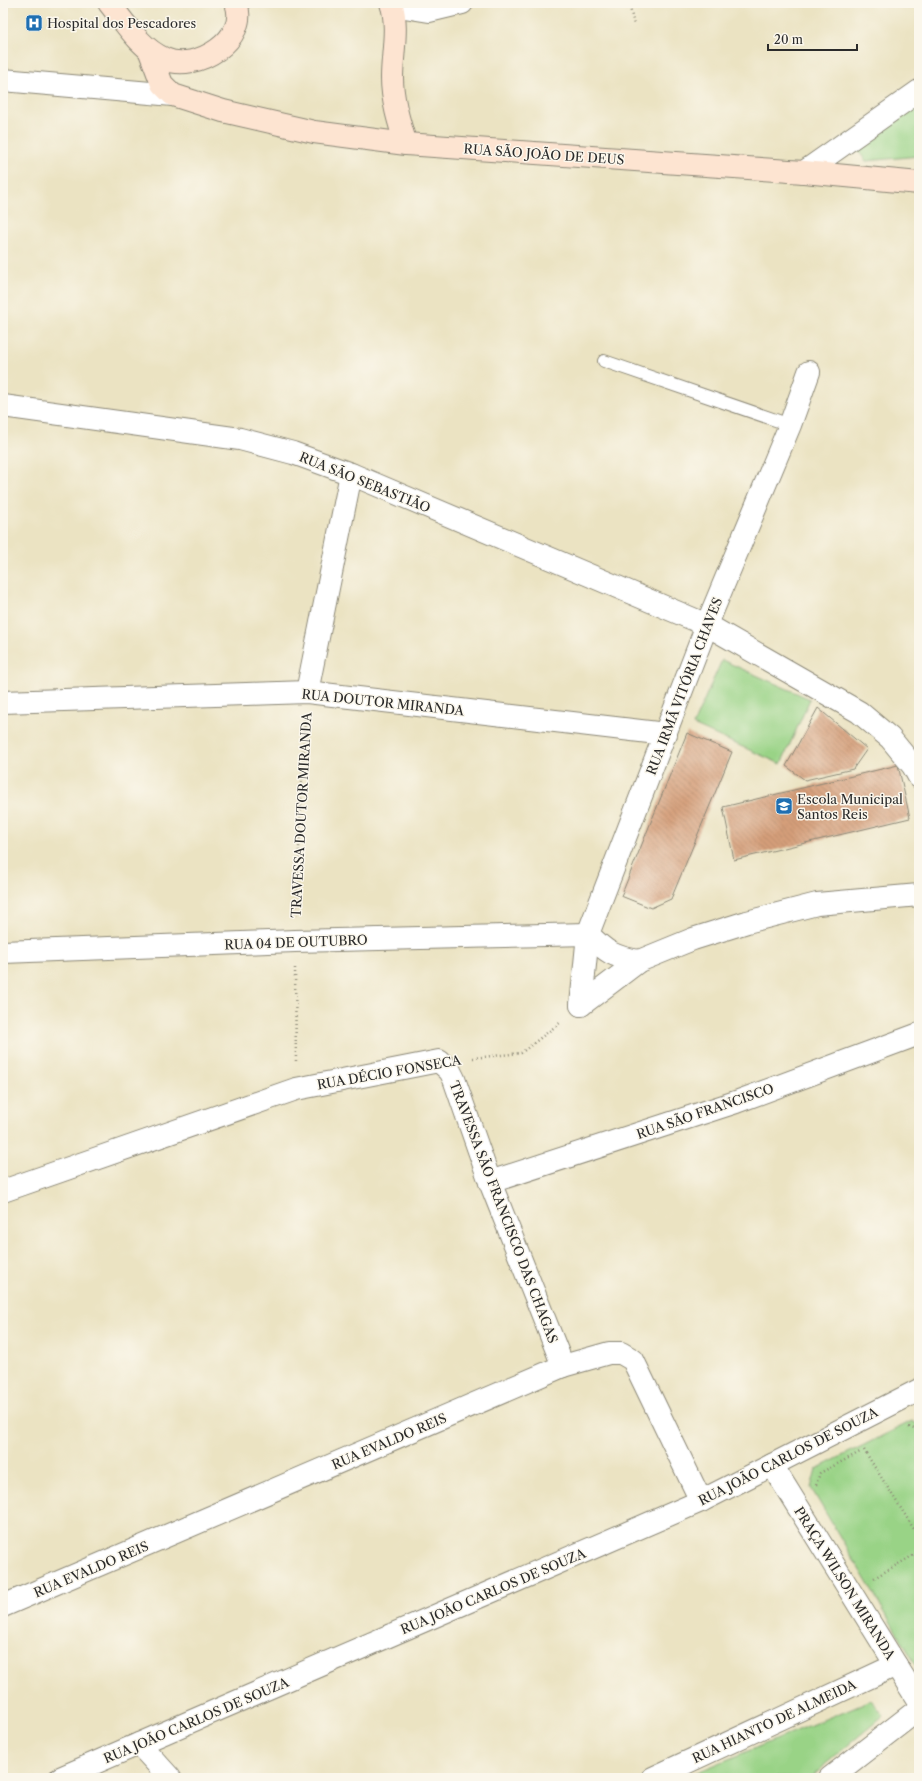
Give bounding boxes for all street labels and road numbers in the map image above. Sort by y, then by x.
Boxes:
street label: RUA SÃO JOÃO DE DEUS [463,140,625,168]
street label: RUA SÃO SEBASTIÃO [297,448,433,516]
street label: RUA IRMÃ VITÓRIA CHAVES [643,595,725,777]
street label: RUA DOUTOR MIRANDA [301,686,465,719]
street label: TRAVESSA DOUTOR MIRANDA [288,711,314,918]
street label: RUA 04 DE OUTUBRO [224,931,368,952]
street label: RUA DÉCIO FONSECA [316,1051,463,1093]
street label: TRAVESSA SÃO FRANCISCO DAS CHAGAS [446,1079,562,1345]
street label: RUA SÃO FRANCISCO [634,1080,776,1142]
street label: RUA JOÃO CARLOS DE SOUZA [695,1403,881,1508]
street label: RUA EVALDO REIS [329,1410,449,1472]
street label: PRAÇA WILSON MIRANDA [791,1504,899,1663]
street label: RUA EVALDO REIS [31,1538,151,1600]
street label: RUA JOÃO CARLOS DE SOUZA [398,1545,588,1637]
street label: RUA JOÃO CARLOS DE SOUZA [101,1674,291,1766]
street label: RUA HIANTO DE ALMEIDA [689,1676,859,1766]

